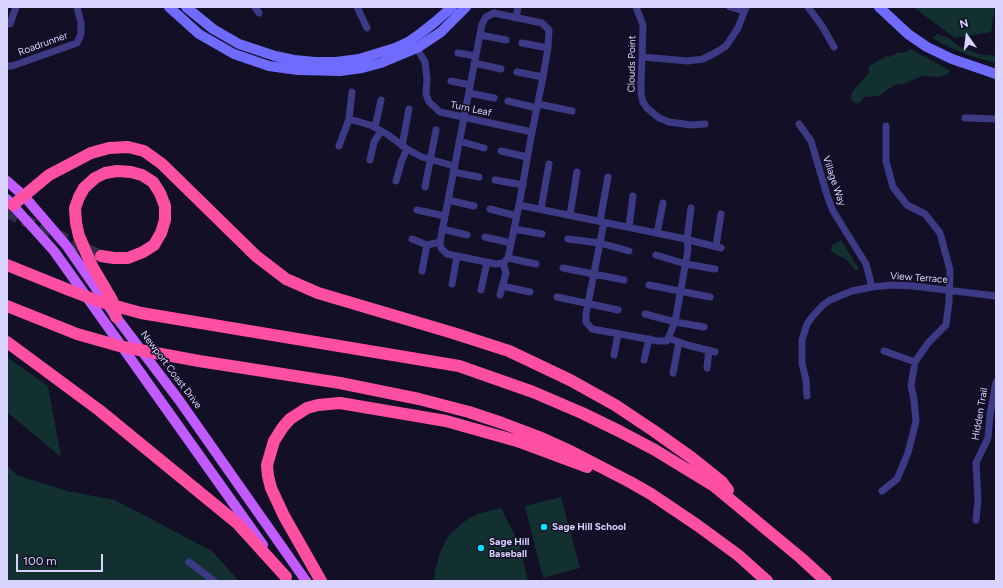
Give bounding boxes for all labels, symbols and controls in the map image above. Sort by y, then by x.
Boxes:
north arrow [947,16,987,56]
text: N [958,17,970,31]
street label: Roadrunner [17,29,69,59]
street label: Clouds Point [626,35,638,93]
street label: Turn Leaf [449,99,493,119]
street label: Village Way [820,154,848,208]
street label: View Terrace [890,270,948,286]
street label: Newport Coast Drive [138,329,204,411]
street label: Hidden Trail [969,387,991,441]
place label: Sage Hill School [552,521,626,533]
marker: Sage Hill School [539,522,549,532]
place label: Sage Hill Baseball [489,536,529,560]
marker: Sage Hill Baseball [476,543,486,553]
scale bar [18,546,105,572]
text: 100 m [23,554,57,568]

